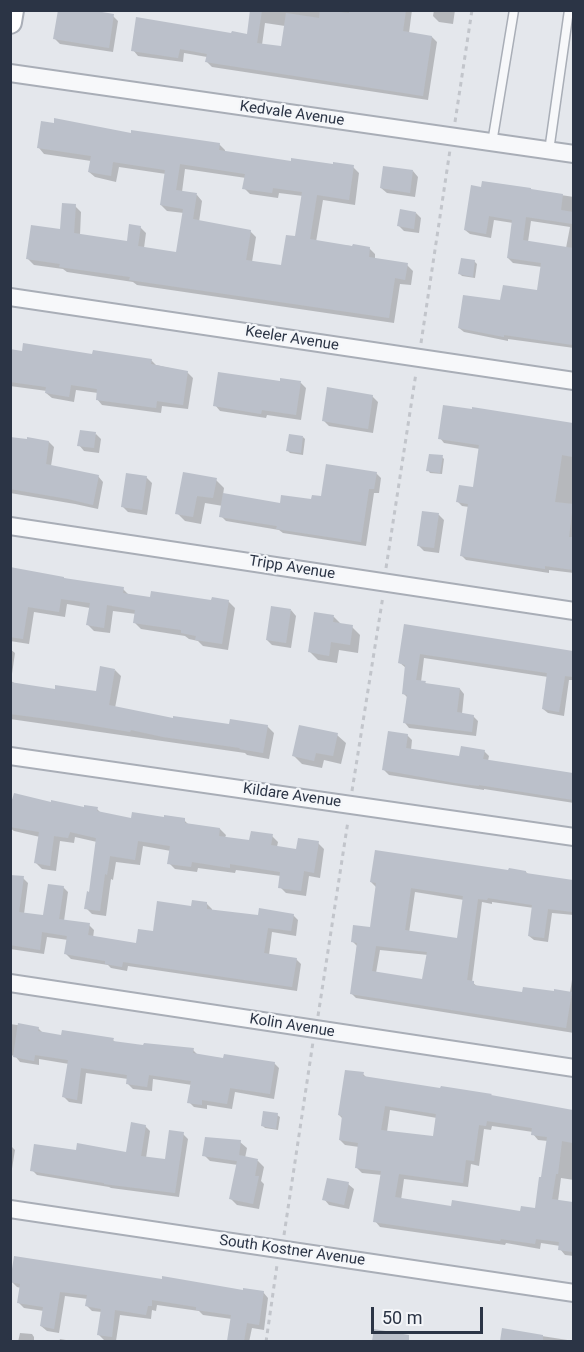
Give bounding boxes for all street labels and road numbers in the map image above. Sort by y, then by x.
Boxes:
street label: Kedvale Avenue [239,98,345,130]
street label: Keeler Avenue [244,323,340,355]
street label: Tripp Avenue [248,552,336,584]
street label: Kildare Avenue [242,780,342,812]
street label: Kolin Avenue [248,1010,336,1042]
street label: South Kostner Avenue [218,1232,366,1270]

